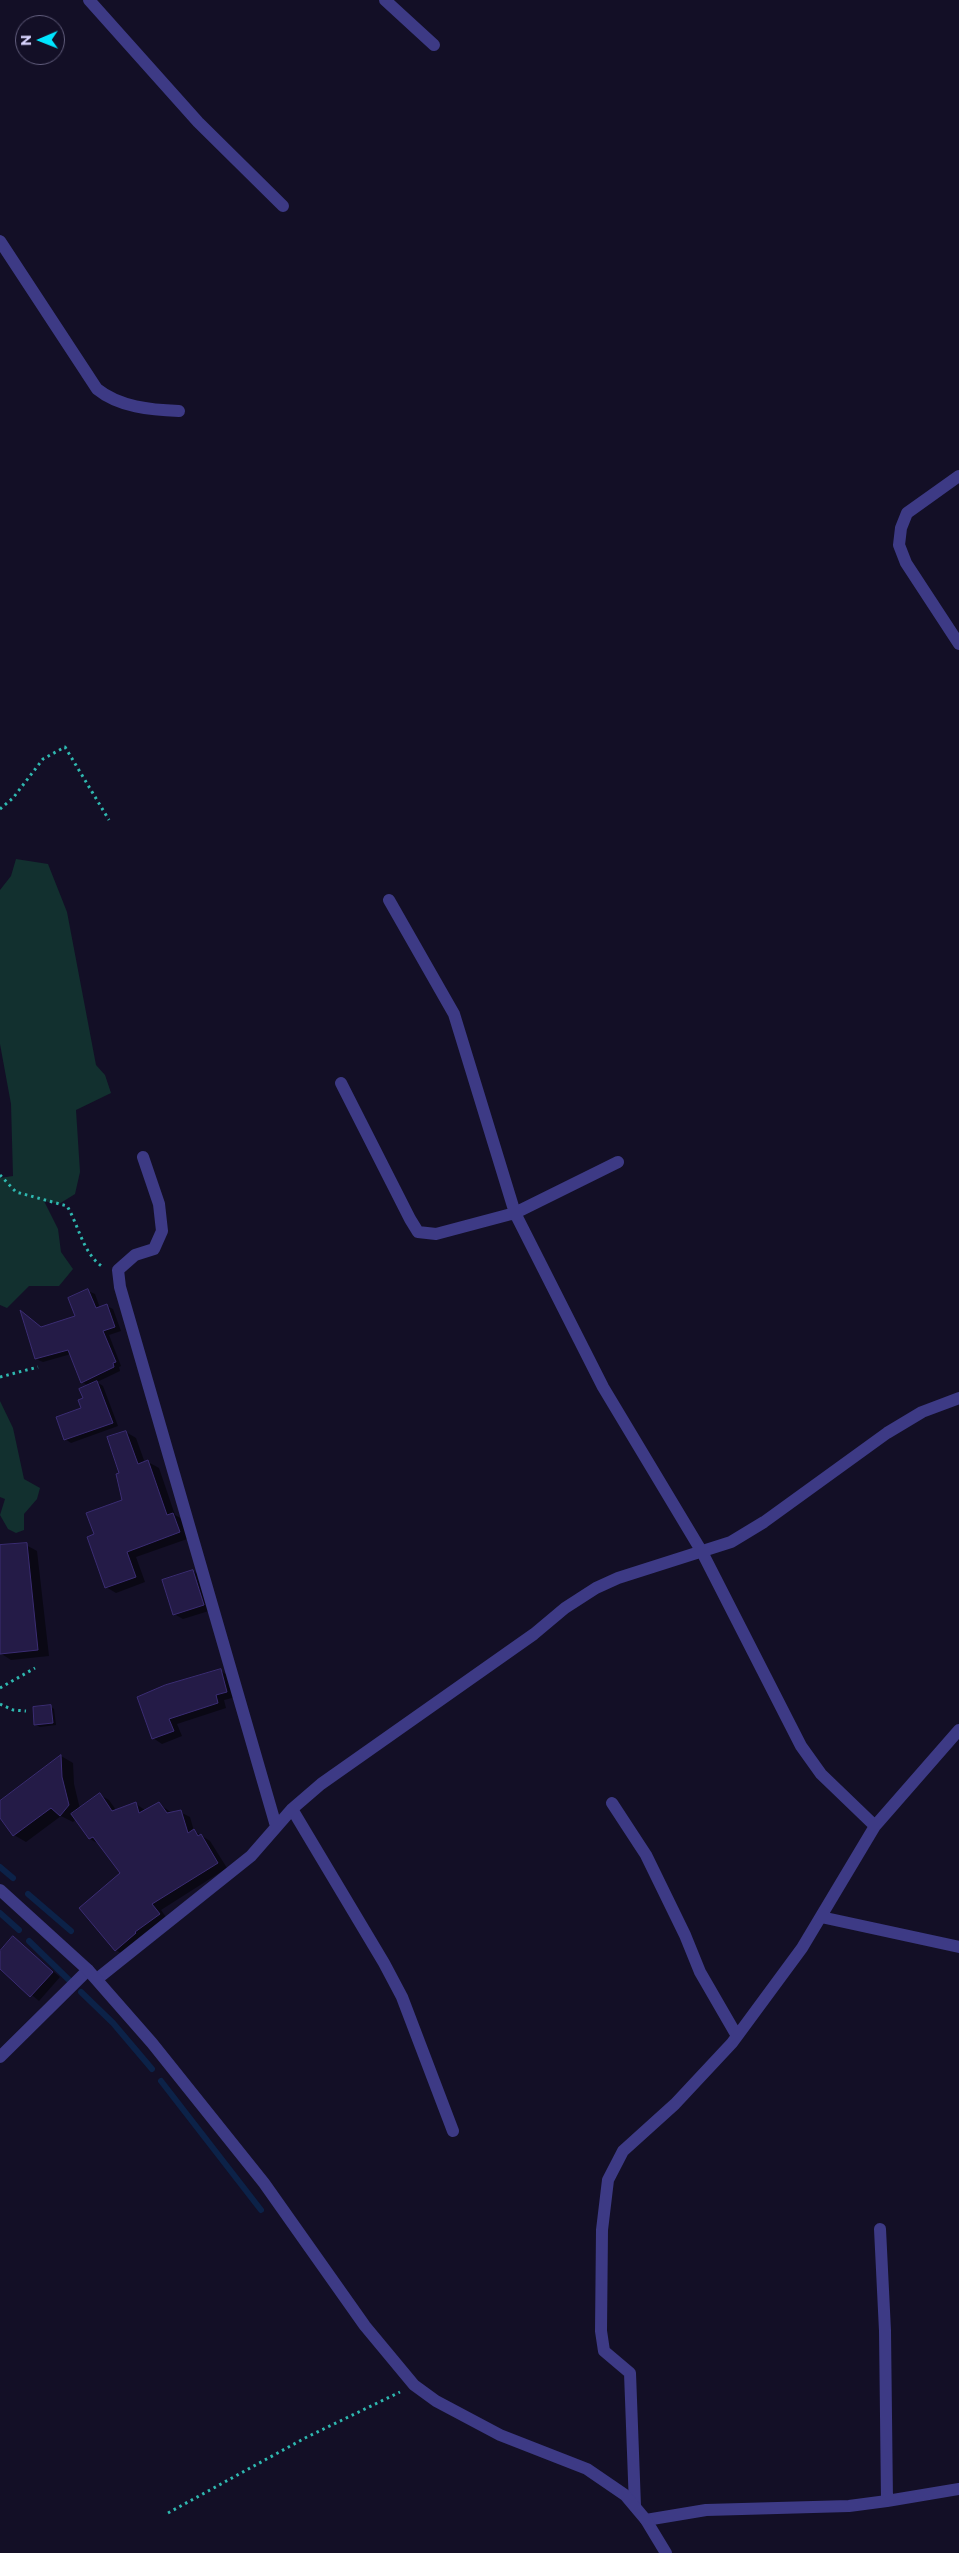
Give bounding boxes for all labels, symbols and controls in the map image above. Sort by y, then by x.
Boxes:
north arrow [15,15,65,65]
text: N [17,34,35,46]

